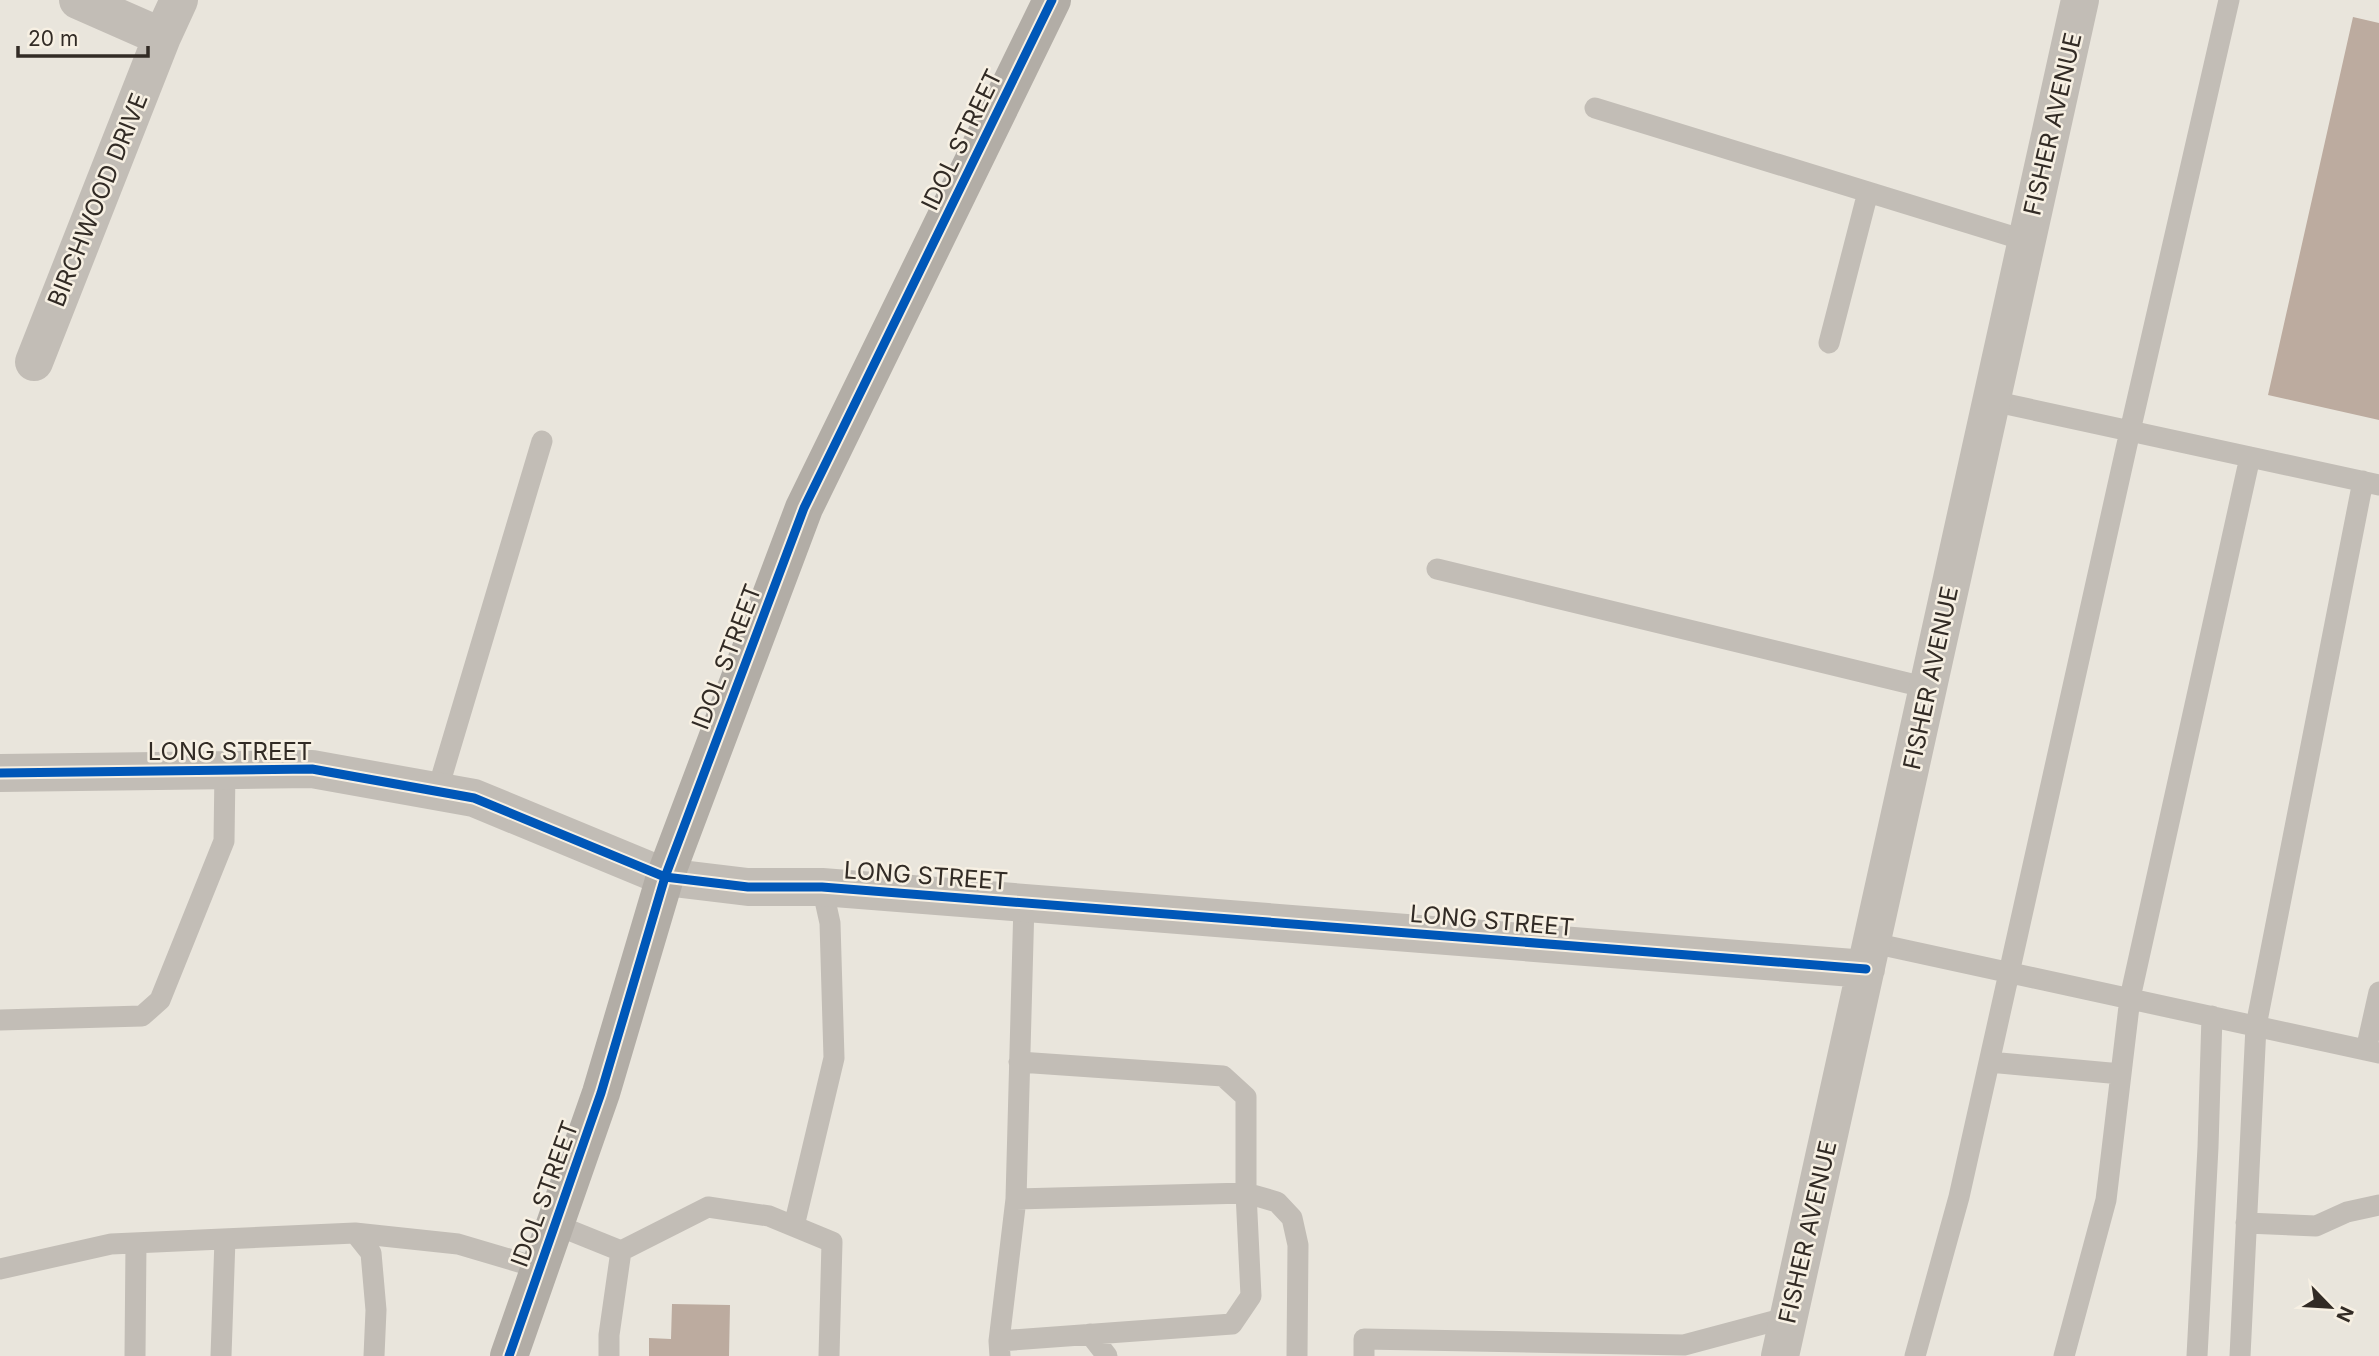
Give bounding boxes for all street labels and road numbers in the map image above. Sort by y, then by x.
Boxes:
street label: FISHER AVENUE [2017,30,2088,218]
street label: IDOL STREET [915,65,1008,215]
street label: BIRCHWOOD DRIVE [41,89,154,311]
street label: IDOL STREET [686,580,768,733]
street label: FISHER AVENUE [1897,584,1964,772]
street label: LONG STREET [148,737,312,766]
street label: LONG STREET [843,855,1009,896]
street label: LONG STREET [1409,899,1575,942]
street label: IDOL STREET [505,1117,584,1271]
street label: FISHER AVENUE [1772,1138,1843,1326]

